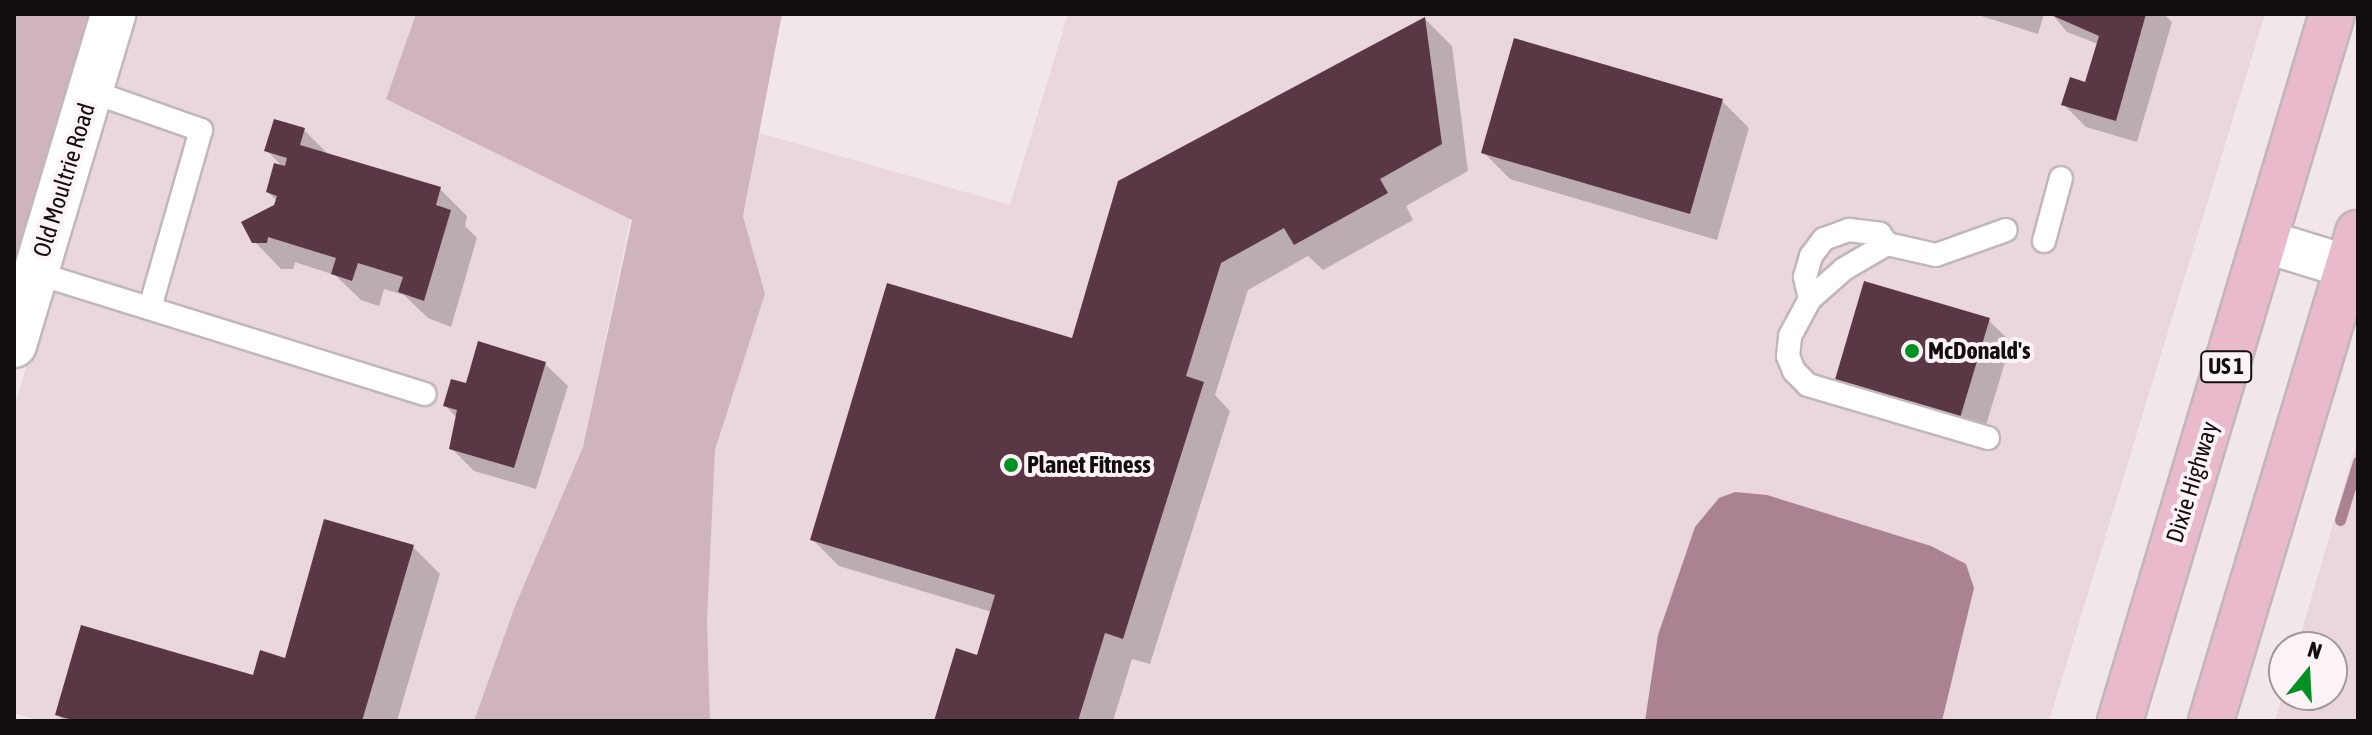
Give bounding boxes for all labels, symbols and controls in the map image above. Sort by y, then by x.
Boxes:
street label: Old Moultrie Road [27,99,101,261]
place label: McDonald's [1928,337,2030,365]
marker: McDonald's [1903,342,1921,360]
road number: US 1 [2200,349,2252,385]
street label: Dixie Highway [2160,418,2224,546]
place label: Planet Fitness [1027,451,1151,479]
marker: Planet Fitness [1002,456,1020,474]
north arrow [2268,631,2348,711]
text: N [2305,636,2325,664]

